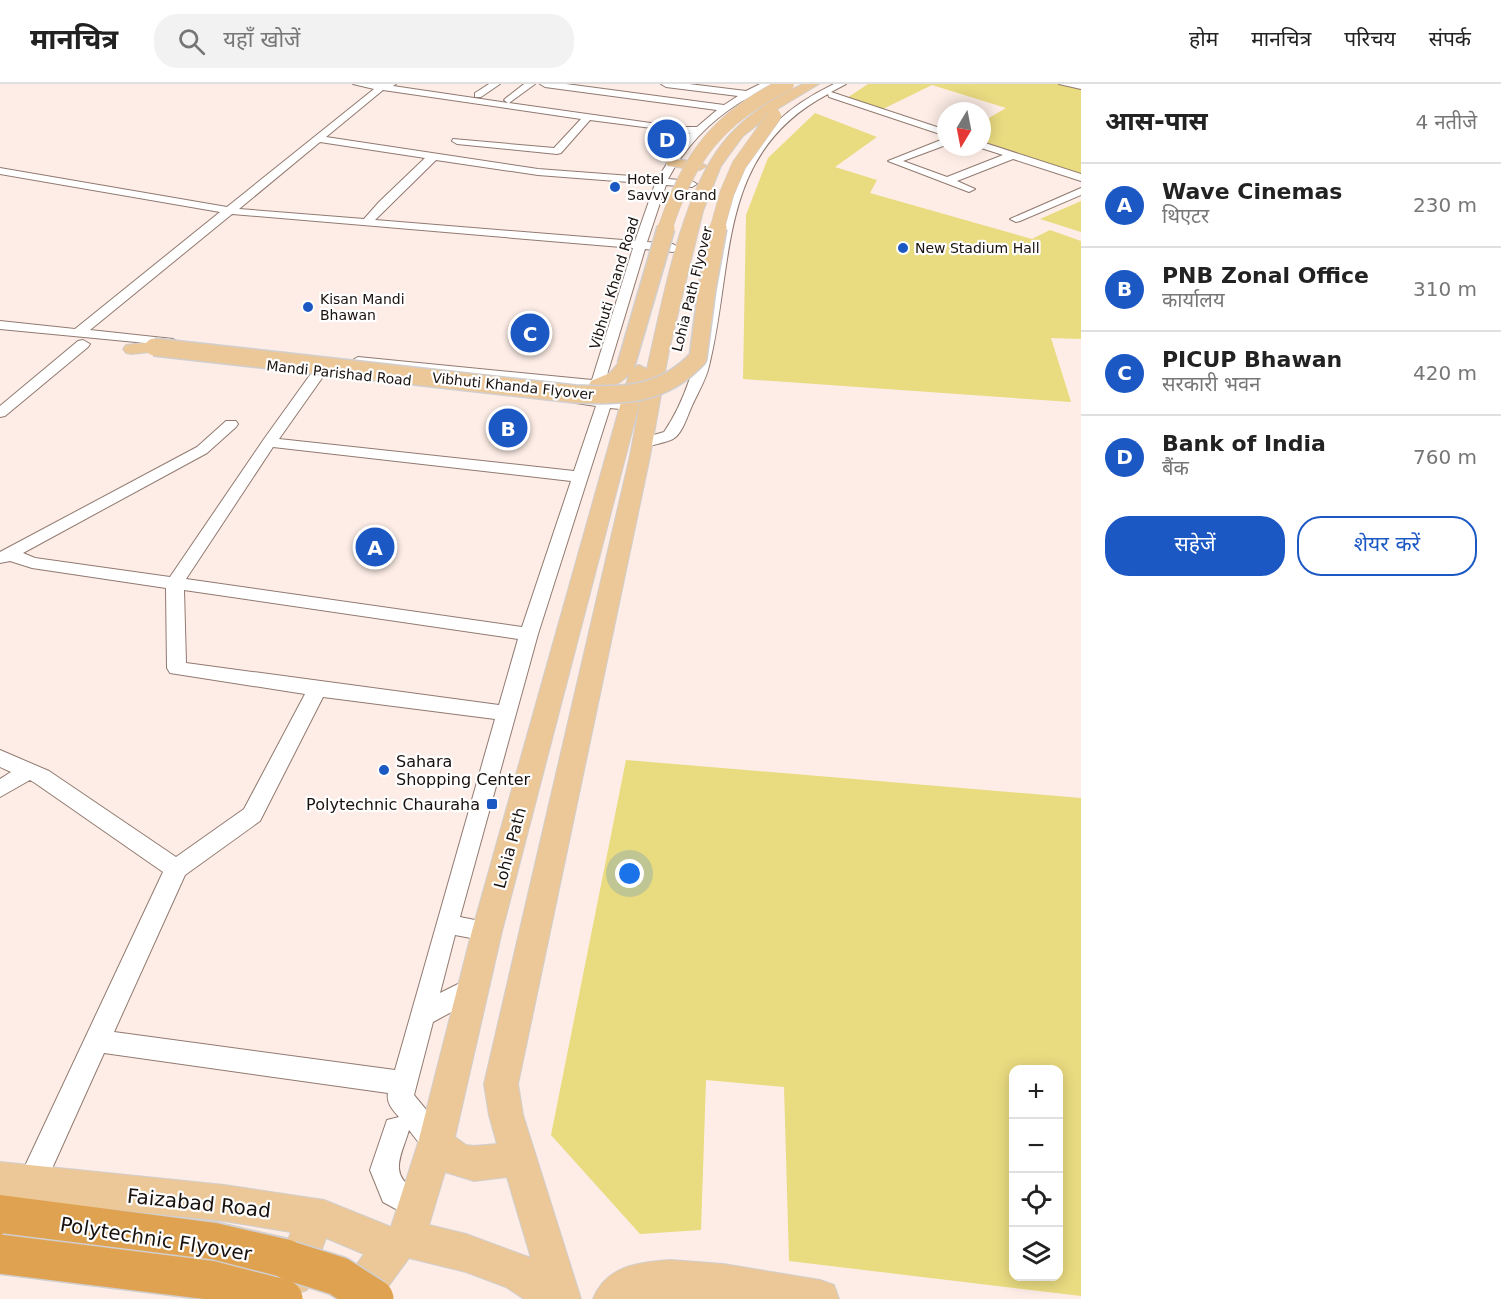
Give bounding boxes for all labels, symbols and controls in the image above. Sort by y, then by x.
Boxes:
search box [154,14,574,68]
text: मानचित्र [30,23,118,56]
icon: search [175,25,208,58]
text: यहाँ खोजें [223,27,300,52]
text: होम [1189,27,1218,51]
text: मानचित्र [1251,27,1311,51]
text: परिचय [1344,27,1396,51]
text: संपर्क [1429,27,1471,51]
north arrow [937,102,991,156]
text: आस-पास [1105,106,1208,136]
text: 4 नतीजे [1415,110,1477,134]
pin: D [648,116,686,162]
place label: Hotel Savvy Grand [627,171,717,203]
text: Wave Cinemas [1162,179,1342,204]
marker: Hotel Savvy Grand [608,180,622,194]
text: A [1117,193,1132,217]
text: 230 m [1413,193,1477,217]
text: थिएटर [1162,204,1209,228]
street label: Vibhuti Khand Road [586,215,642,351]
street label: Lohia Path Flyover [669,224,715,353]
place label: New Stadium Hall [915,240,1040,256]
marker: New Stadium Hall [896,241,910,255]
text: PNB Zonal Office [1162,263,1369,288]
text: B [1117,277,1132,301]
text: 310 m [1413,277,1477,301]
text: कार्यालय [1162,288,1224,312]
place label: Kisan Mandi Bhawan [320,291,405,323]
marker: Kisan Mandi Bhawan [301,300,315,314]
pin: C [510,310,550,356]
text: PICUP Bhawan [1162,347,1342,372]
street label: Mandi Parishad Road [266,357,412,389]
text: C [1117,361,1132,385]
text: 420 m [1413,361,1477,385]
street label: Vibhuti Khanda Flyover [431,370,595,402]
text: सरकारी भवन [1162,372,1260,396]
pin: B [488,406,528,450]
text: Bank of India [1162,431,1326,456]
text: D [1116,445,1133,469]
text: 760 m [1413,445,1477,469]
text: बैंक [1162,456,1189,480]
button: सहेजें [1105,516,1285,576]
button: शेयर करें [1297,516,1477,576]
pin: A [356,524,394,570]
place label: Sahara Shopping Center [396,752,531,789]
marker: Sahara Shopping Center [377,763,391,777]
place label: Polytechnic Chauraha [306,795,480,814]
marker: Polytechnic Chauraha [485,797,499,811]
street label: Lohia Path [490,805,530,891]
your location [615,859,644,888]
map controls [1009,1065,1063,1281]
button: + [1009,1065,1063,1119]
button: − [1009,1119,1063,1173]
button: locate [1009,1173,1063,1227]
street label: Faizabad Road [126,1184,272,1222]
street label: Polytechnic Flyover [58,1212,254,1266]
button: layers [1009,1227,1063,1281]

